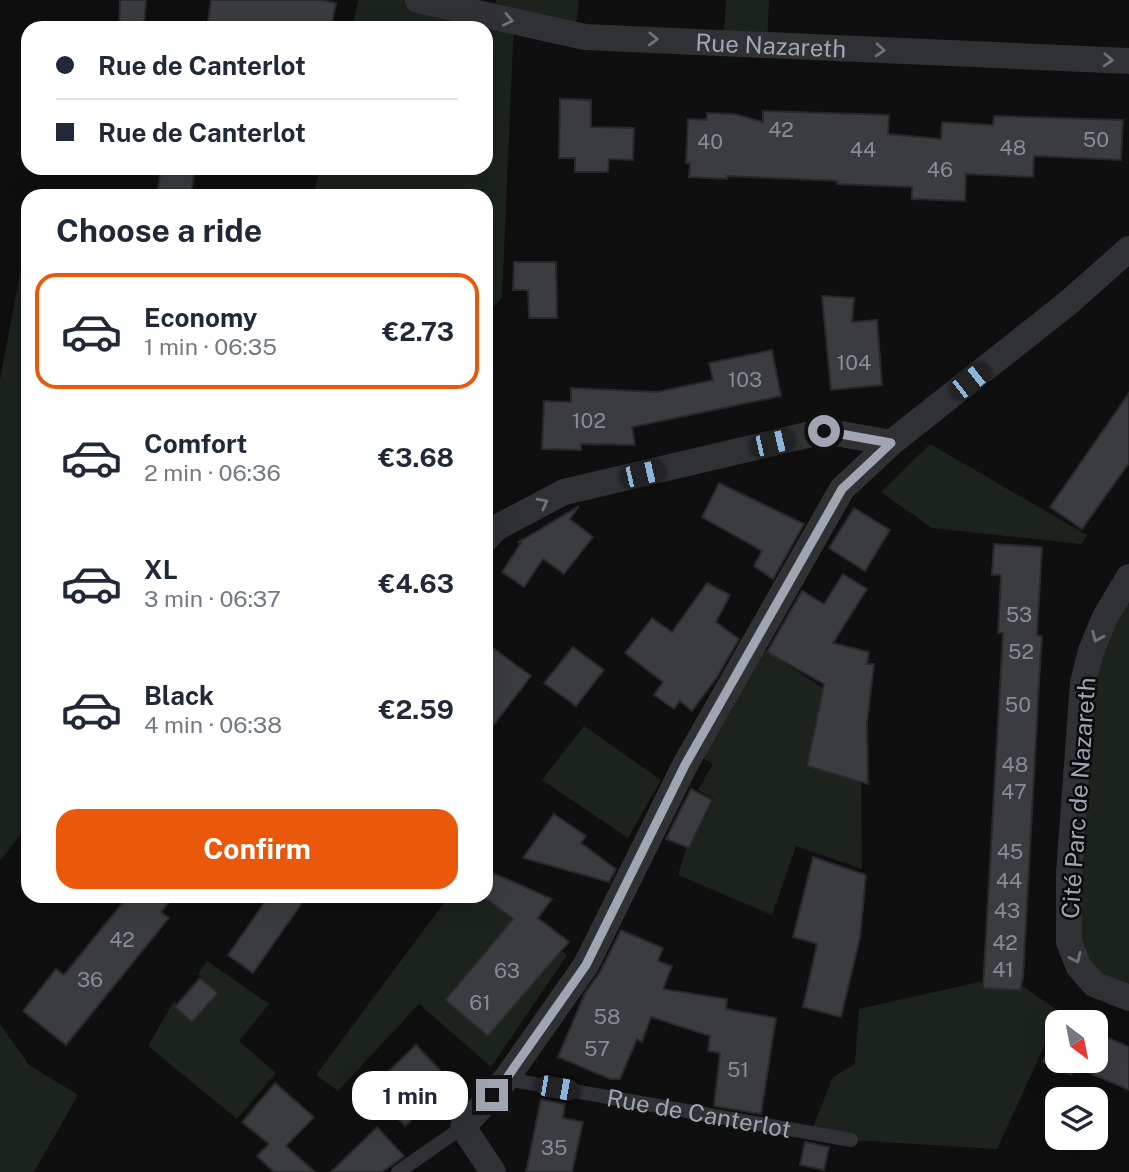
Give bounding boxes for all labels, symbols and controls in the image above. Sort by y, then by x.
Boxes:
one-way arrow [502,11,514,26]
street label: Rue Nazareth [695,28,847,63]
one-way arrow [648,32,659,47]
one-way arrow [875,42,886,57]
text: Rue de Canterlot [98,50,306,81]
one-way arrow [1102,53,1113,68]
text: Rue de Canterlot [98,117,306,148]
house number: 42 [768,117,794,142]
house number: 50 [1083,127,1109,152]
house number: 40 [697,129,723,154]
house number: 48 [1000,135,1026,160]
house number: 44 [850,137,876,162]
house number: 46 [927,157,953,182]
text: Choose a ride [56,212,262,249]
icon: car [60,300,123,363]
text: Economy [144,302,257,333]
text: €2.73 [382,316,454,347]
text: 1 min · 06:35 [144,333,277,360]
house number: 104 [837,350,871,375]
car [947,360,994,402]
house number: 103 [728,367,762,392]
house number: 102 [572,408,606,433]
route start [808,415,840,447]
icon: car [60,426,123,489]
text: Comfort [144,428,247,459]
car [750,428,795,458]
text: €3.68 [378,442,454,473]
text: 2 min · 06:36 [144,459,281,486]
car [620,459,665,489]
one-way arrow [536,497,549,511]
icon: car [60,552,123,615]
text: XL [144,554,178,585]
text: €4.63 [379,568,454,599]
text: 3 min · 06:37 [144,585,281,612]
house number: 53 [1006,602,1032,627]
one-way arrow [1091,630,1105,642]
house number: 52 [1008,639,1034,664]
street label: Cité Parc de Nazareth [1056,676,1100,920]
icon: car [60,678,123,741]
text: Black [144,680,214,711]
house number: 50 [1005,692,1031,717]
text: €2.59 [379,694,454,725]
text: 4 min · 06:38 [144,711,282,738]
house number: 48 [1002,752,1028,777]
house number: 47 [1001,779,1027,804]
button: Confirm [56,809,458,889]
house number: 45 [997,839,1023,864]
house number: 44 [996,868,1022,893]
house number: 43 [994,898,1020,923]
house number: 42 [109,927,135,952]
house number: 42 [992,930,1018,955]
one-way arrow [1068,951,1082,963]
house number: 41 [992,957,1014,982]
house number: 63 [494,958,520,983]
house number: 36 [77,967,103,992]
house number: 61 [469,990,491,1015]
house number: 58 [593,1004,621,1029]
north arrow [1045,1010,1108,1073]
map controls [1045,1010,1108,1150]
house number: 57 [584,1036,610,1061]
house number: 51 [727,1057,749,1082]
callout: 1 min [352,1070,468,1120]
car [535,1074,580,1102]
route end [476,1079,508,1111]
text: 1 min [382,1082,438,1109]
street label: Rue de Canterlot [605,1083,793,1143]
button: layers [1045,1087,1108,1150]
house number: 35 [541,1135,567,1160]

